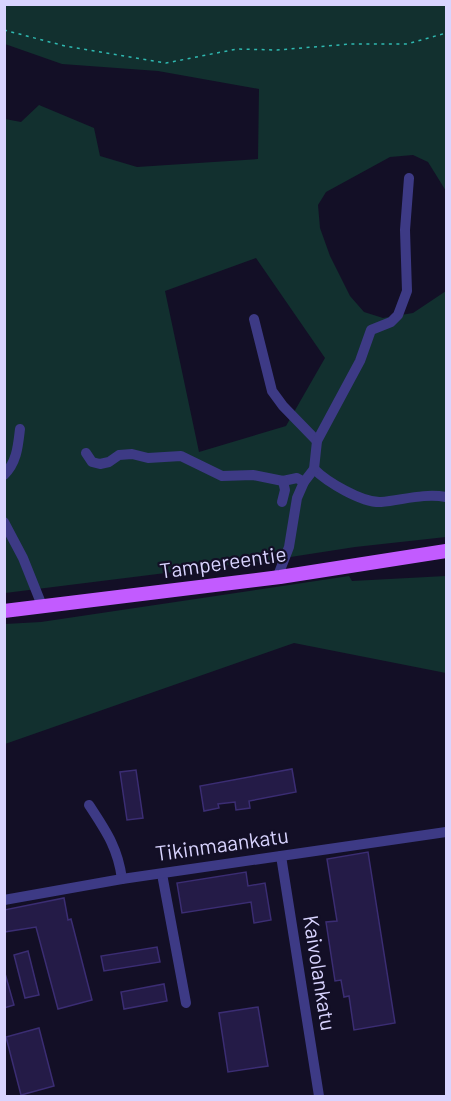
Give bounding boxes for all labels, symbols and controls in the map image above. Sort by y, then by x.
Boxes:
street label: Tampereentie [158,540,288,583]
street label: Tikinmaankatu [154,822,290,865]
street label: Kaivolankatu [299,913,342,1032]

